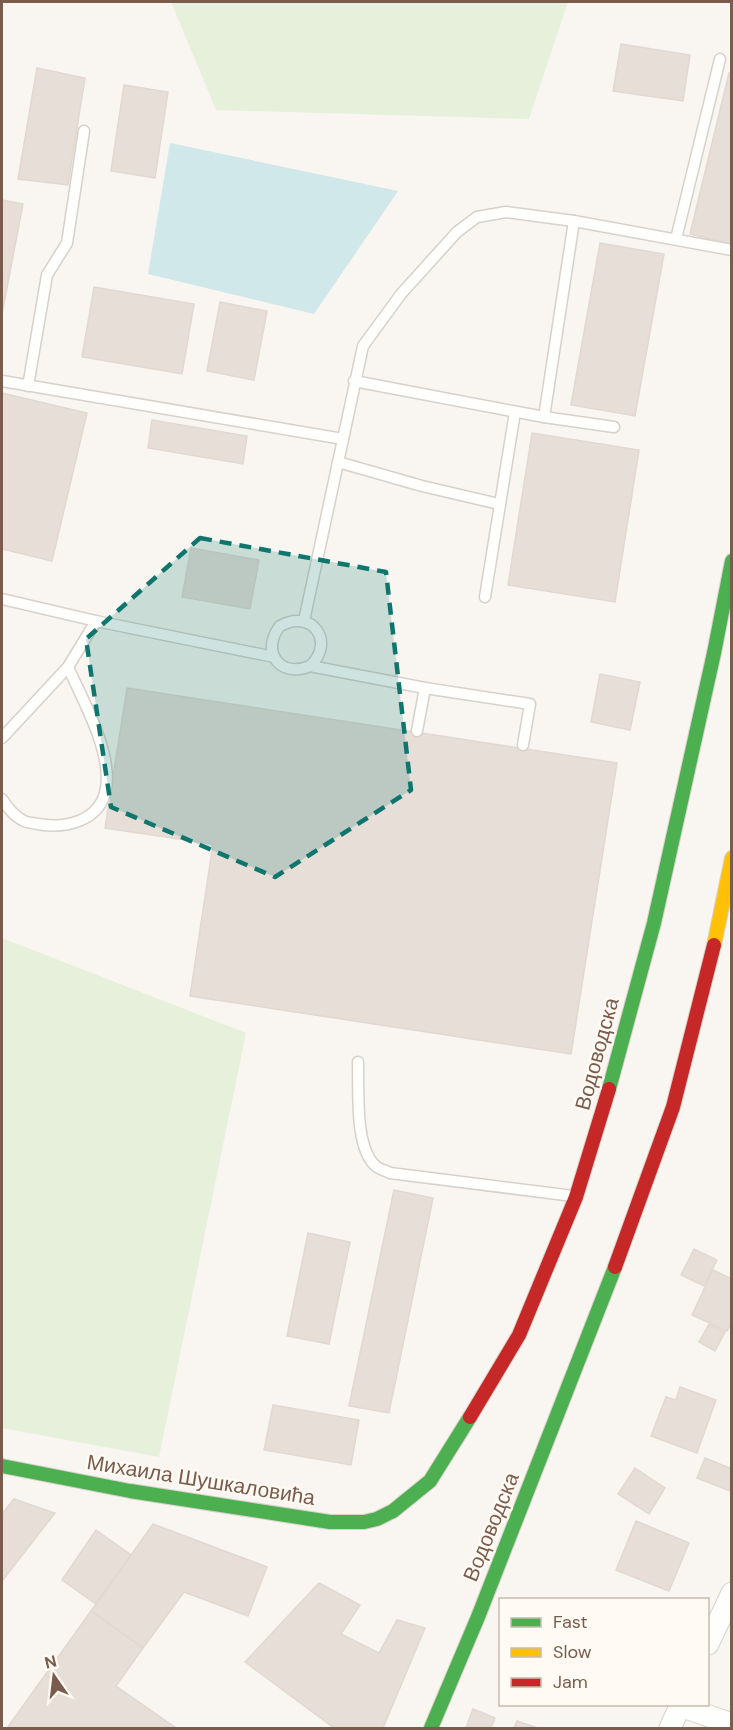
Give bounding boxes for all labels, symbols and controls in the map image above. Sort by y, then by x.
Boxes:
street label: Водоводска [569,994,626,1113]
street label: Михаила Шушкаловића [85,1448,317,1512]
street label: Водоводска [456,1468,526,1586]
legend [499,1598,709,1706]
text: Fast [553,1610,588,1634]
text: Slow [553,1640,592,1664]
north arrow [24,1646,84,1706]
text: N [42,1650,59,1674]
text: Jam [553,1670,588,1694]

